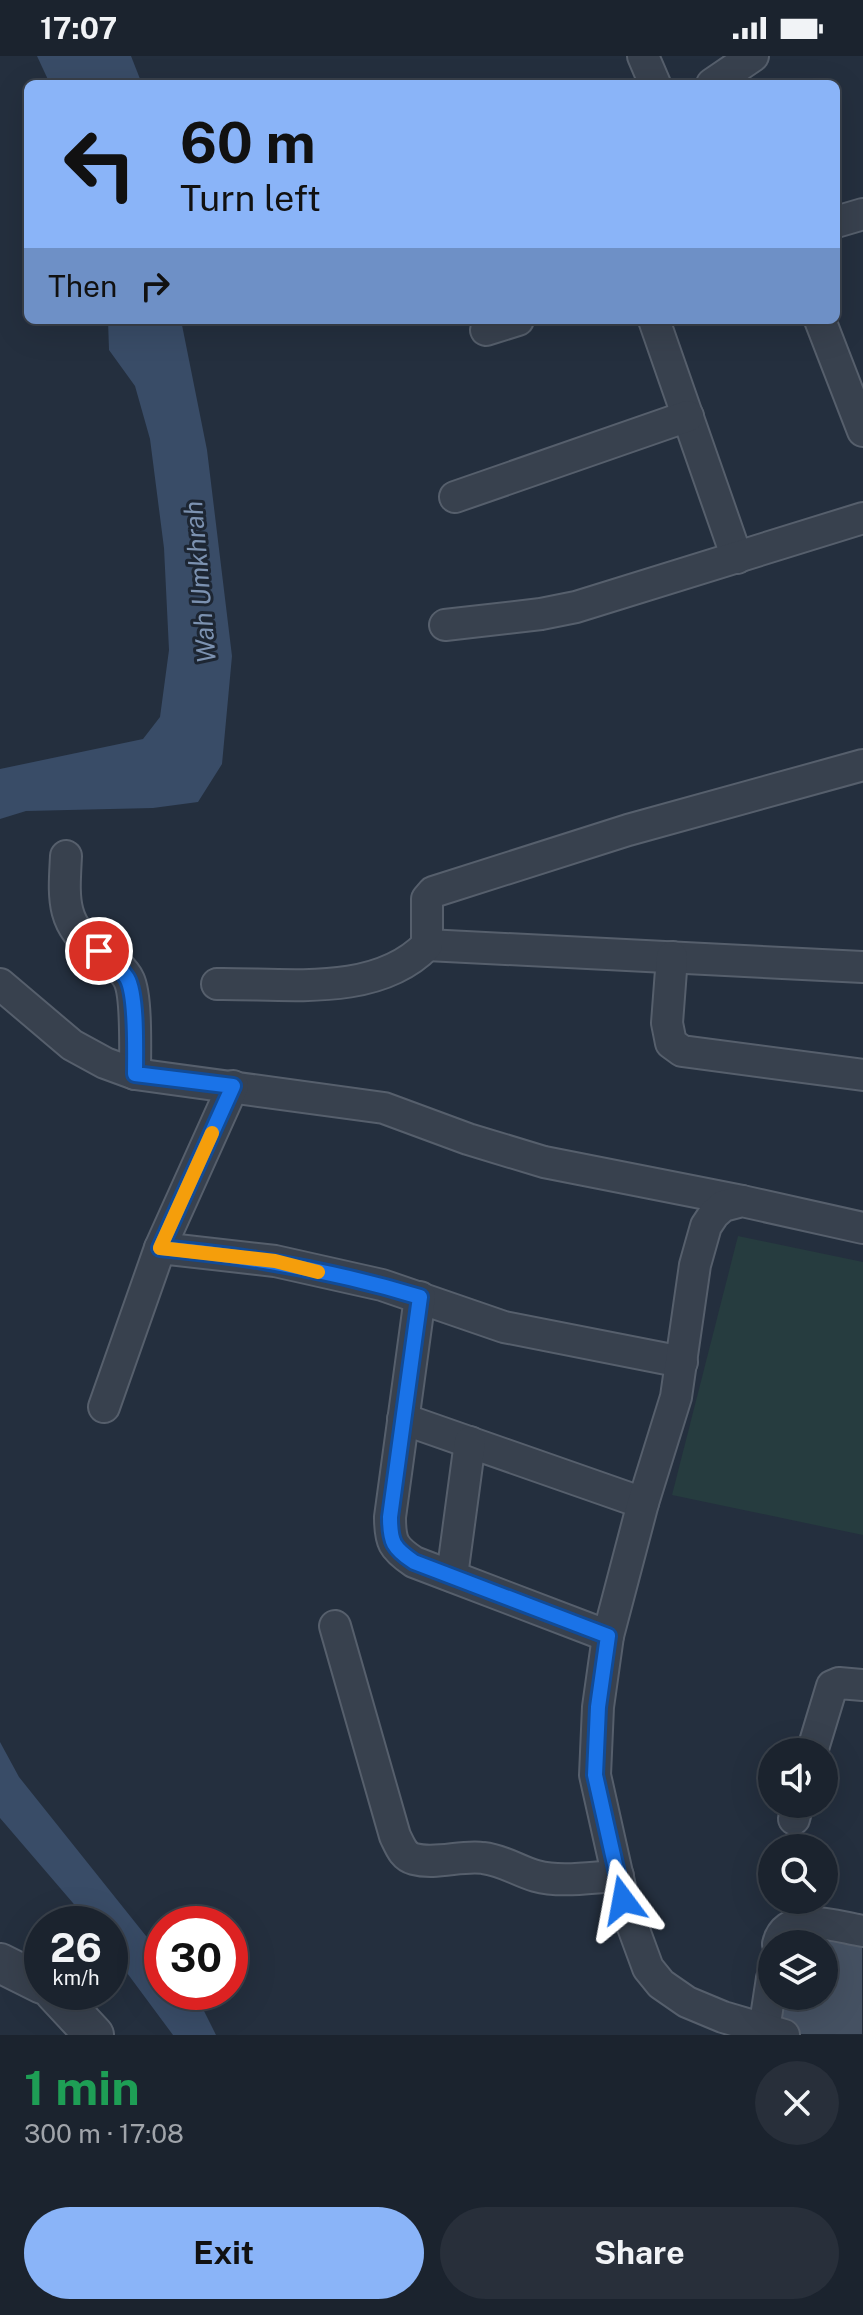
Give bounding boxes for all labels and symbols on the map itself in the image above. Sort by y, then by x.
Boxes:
water label: Wah Umkhrah [177,500,222,665]
pin [65,917,133,985]
position arrow [581,1858,665,1942]
speed limit sign: 30 [144,1906,248,2010]

